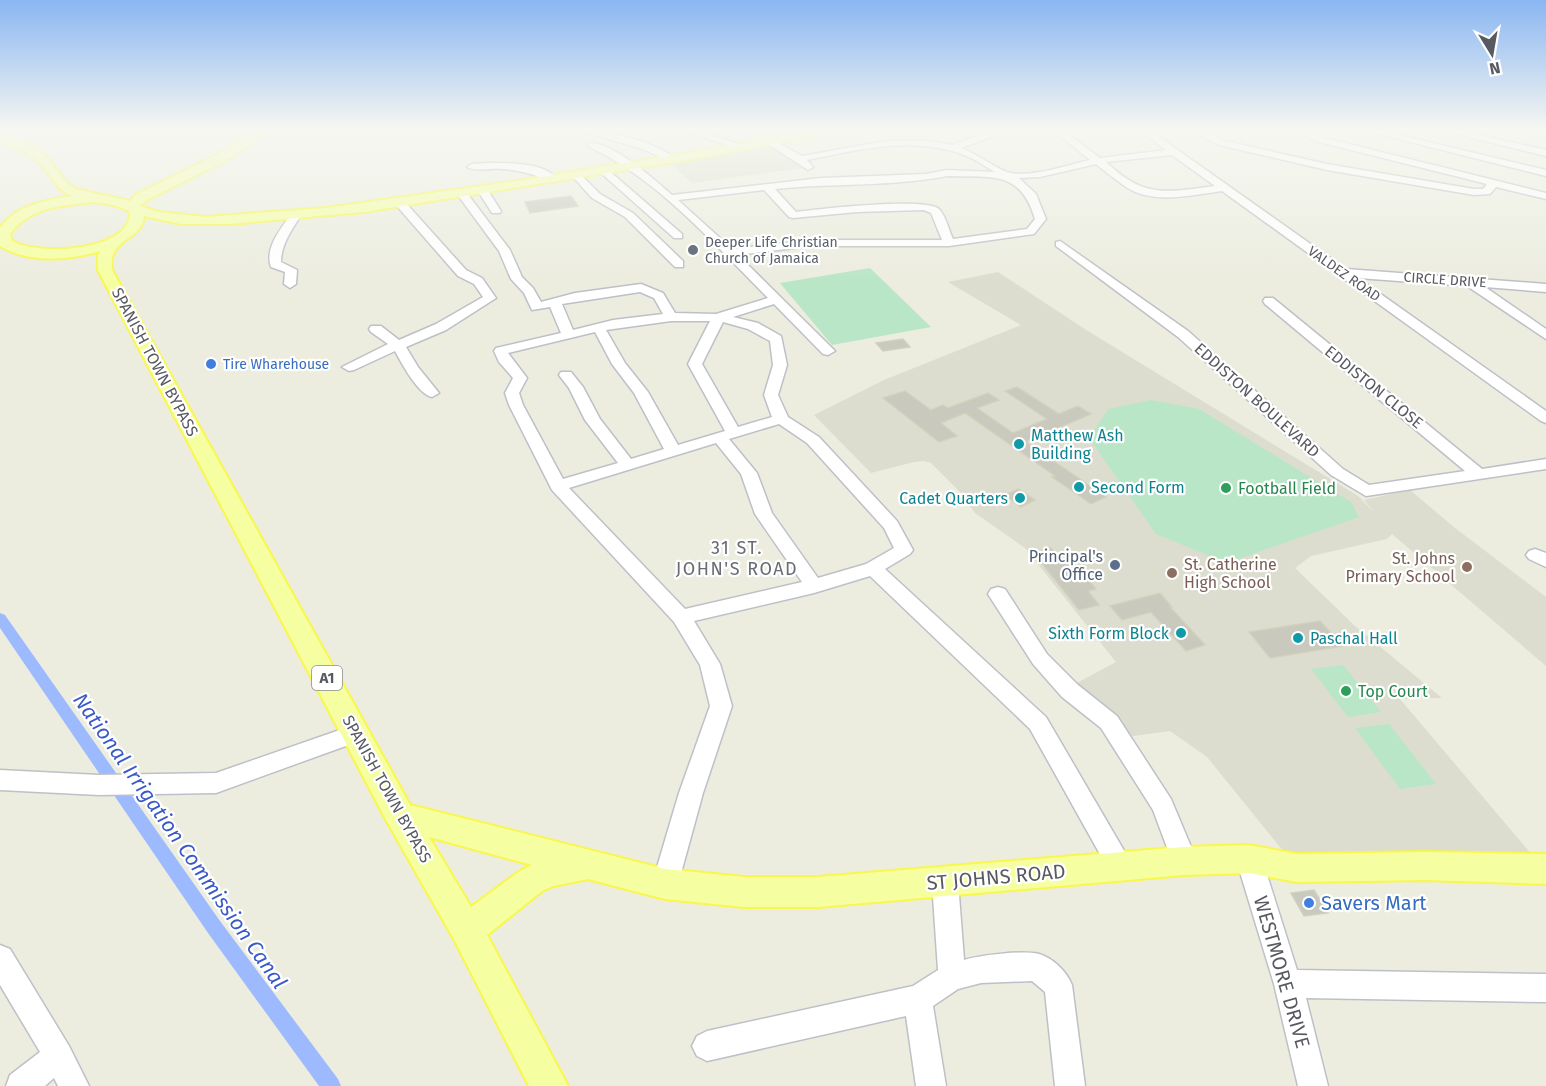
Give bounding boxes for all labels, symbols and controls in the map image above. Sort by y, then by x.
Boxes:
north arrow [1462,24,1522,84]
text: N [1488,58,1502,79]
place label: Deeper Life Christian Church of Jamaica [705,234,838,267]
marker: Deeper Life Christian Church of Jamaica [686,243,700,257]
street label: VALDEZ ROAD [1304,243,1384,305]
street label: CIRCLE DRIVE [1403,269,1487,291]
street label: SPANISH TOWN BYPASS [108,284,202,440]
street label: EDDISTON BOULEVARD [1190,339,1324,461]
street label: EDDISTON CLOSE [1321,342,1427,432]
place label: Tire Wharehouse [223,356,329,373]
marker: Tire Wharehouse [204,357,218,371]
place label: Matthew Ash Building [1031,426,1124,463]
marker: Matthew Ash Building [1012,437,1026,451]
place label: Second Form [1091,478,1185,497]
place label: Football Field [1238,479,1336,498]
marker: Second Form [1072,480,1086,494]
marker: Football Field [1219,481,1233,495]
place label: Cadet Quarters [899,489,1008,508]
marker: Cadet Quarters [1013,491,1027,505]
district label: 31 ST. JOHN'S ROAD [676,537,798,580]
place label: Principal's Office [1029,547,1103,584]
place label: St. Johns Primary School [1346,549,1455,586]
place label: St. Catherine High School [1184,555,1277,592]
marker: Principal's Office [1108,558,1122,572]
marker: St. Johns Primary School [1460,560,1474,574]
marker: St. Catherine High School [1165,566,1179,580]
place label: Sixth Form Block [1048,624,1170,643]
marker: Sixth Form Block [1174,626,1188,640]
place label: Paschal Hall [1310,629,1398,648]
marker: Paschal Hall [1291,631,1305,645]
road number: A1 [312,666,342,690]
place label: Top Court [1358,682,1428,701]
marker: Top Court [1339,684,1353,698]
water label: National Irrigation Commission Canal [67,688,293,994]
street label: SPANISH TOWN BYPASS [339,712,436,866]
street label: ST JOHNS ROAD [926,859,1066,895]
place label: Savers Mart [1321,891,1427,915]
street label: WESTMORE DRIVE [1249,893,1315,1051]
marker: Savers Mart [1302,896,1316,910]

